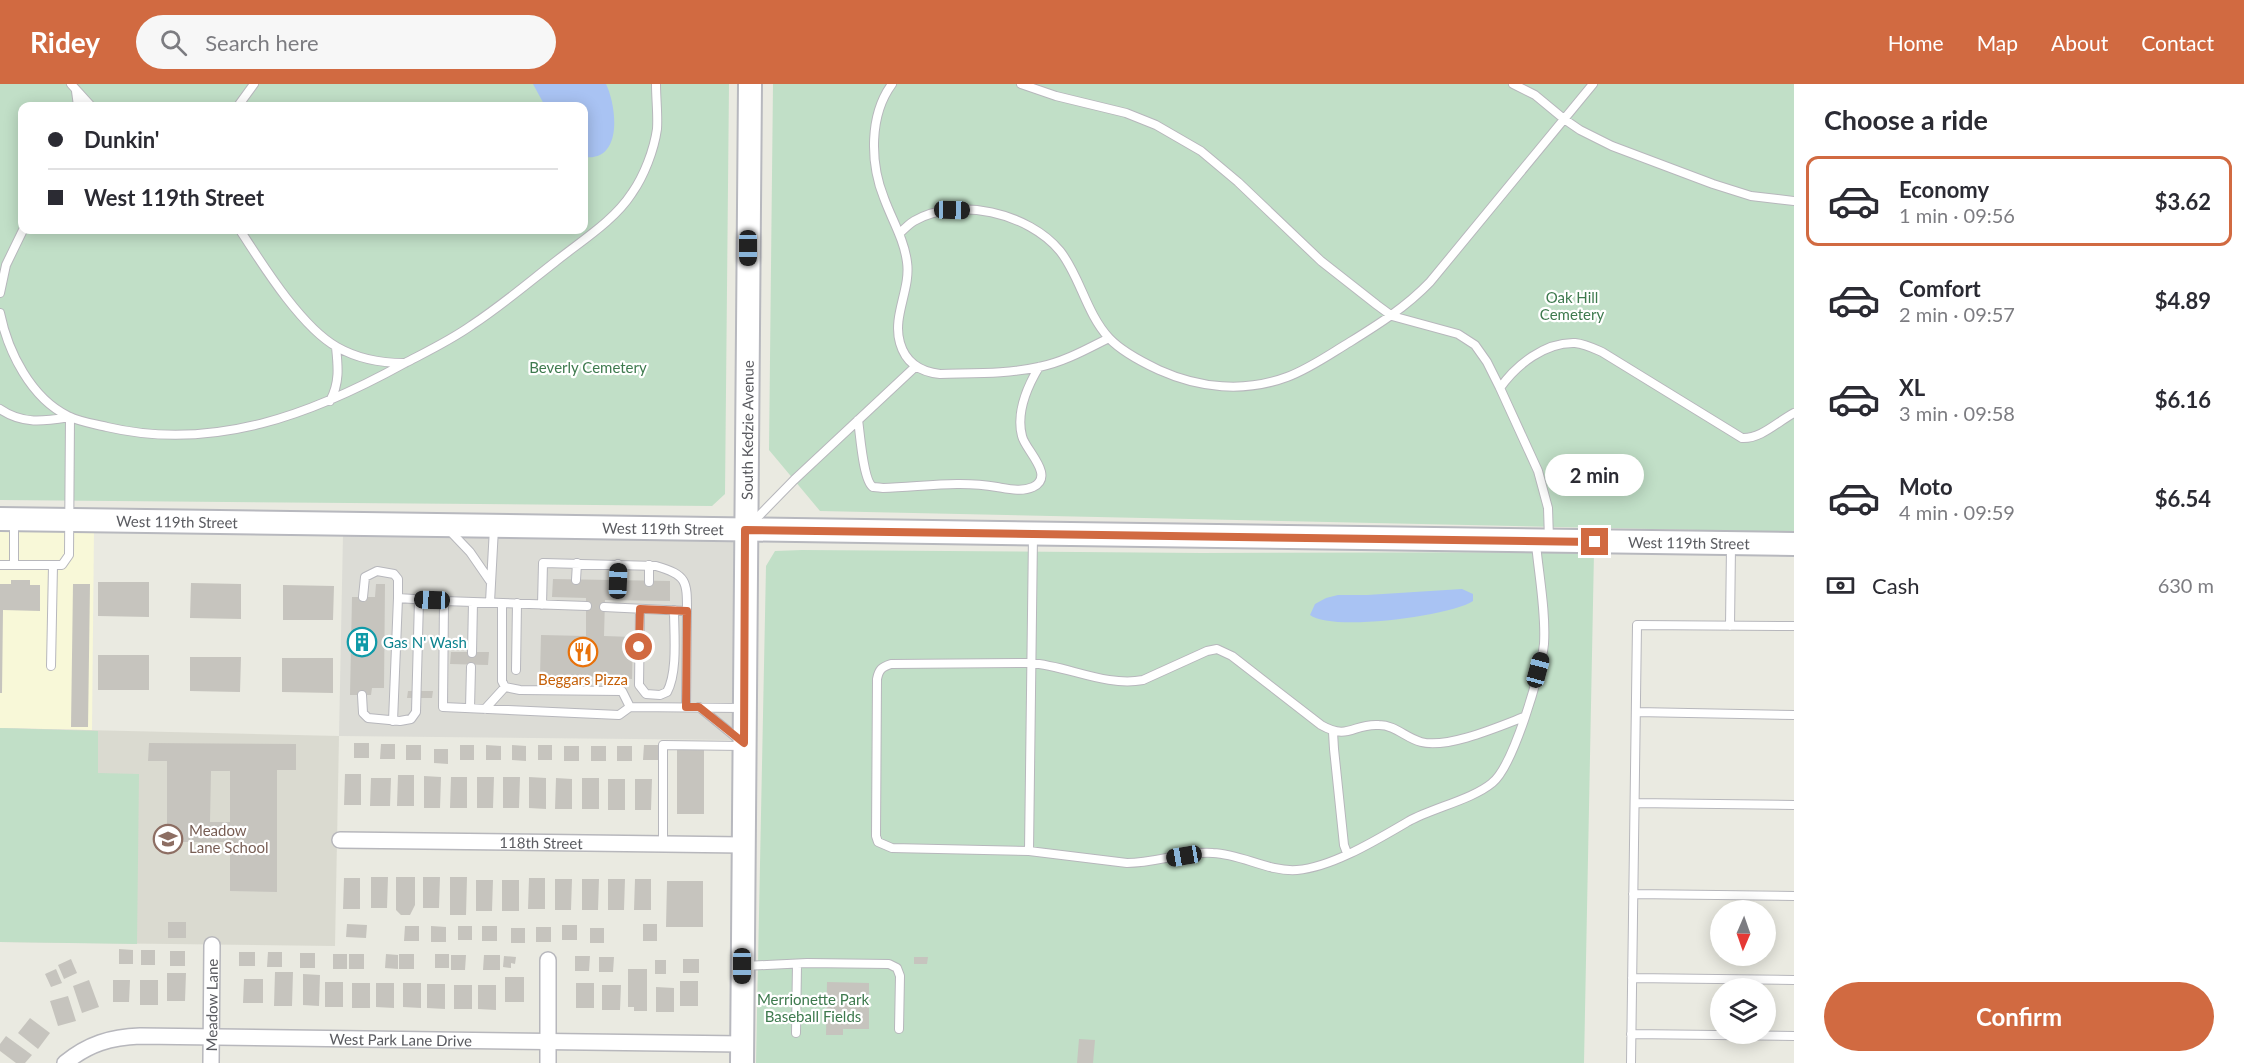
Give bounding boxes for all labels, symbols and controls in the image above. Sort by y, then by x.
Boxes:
search box [136,15,556,69]
text: Ridey [30,25,100,59]
icon: search [157,26,190,59]
text: Search here [205,29,319,56]
text: Home [1888,30,1944,55]
text: Map [1977,30,2018,55]
text: About [2051,30,2108,55]
text: Contact [2141,30,2214,55]
text: Choose a ride [1824,103,1988,136]
text: Dunkin' [84,126,159,153]
icon: car [1827,174,1881,228]
text: Economy [1899,176,1989,203]
text: West 119th Street [84,184,264,211]
text: $3.62 [2155,188,2211,215]
car [934,201,970,219]
text: 1 min · 09:56 [1899,203,2015,227]
car [739,230,757,266]
icon: car [1827,273,1881,327]
text: Comfort [1899,275,1981,302]
text: $4.89 [2155,287,2211,314]
park label: Oak Hill Cemetery [1540,288,1604,323]
text: 2 min · 09:57 [1899,302,2015,326]
park label: Beverly Cemetery [529,358,647,376]
street label: South Kedzie Avenue [738,360,757,500]
icon: car [1827,372,1881,426]
text: XL [1899,374,1925,401]
text: $6.16 [2155,386,2211,413]
text: 3 min · 09:58 [1899,401,2015,425]
callout: 2 min [1546,455,1644,497]
text: 2 min [1570,463,1619,487]
icon: car [1827,471,1881,525]
text: Moto [1899,473,1953,500]
text: $6.54 [2155,485,2211,512]
text: 4 min · 09:59 [1899,500,2015,524]
street label: West 119th Street [116,512,239,531]
street label: West 119th Street [602,518,724,538]
route end [1581,528,1608,555]
street label: West 119th Street [1628,533,1750,552]
car [608,563,628,599]
icon: cash [1824,569,1857,602]
text: Cash [1872,572,1919,599]
text: 630 m [2158,573,2214,597]
car [414,590,450,610]
building icon: Gas N' Wash [346,626,378,658]
place label: Gas N' Wash [383,633,467,651]
route start [625,633,652,660]
restaurant icon: Beggars Pizza [567,636,599,668]
car [1525,650,1551,690]
place label: Beggars Pizza [538,670,628,688]
place label: Meadow Lane School [189,821,268,856]
school or university icon: Meadow Lane School [152,823,184,855]
street label: 118th Street [499,833,583,852]
car [1165,844,1203,868]
north arrow [1710,900,1776,966]
map controls [1710,900,1776,1044]
car [733,948,751,984]
street label: Meadow Lane [202,958,221,1051]
button: layers [1710,978,1776,1044]
button: Confirm [1824,982,2214,1051]
park label: Merrionette Park Baseball Fields [757,990,869,1025]
street label: West Park Lane Drive [329,1030,472,1049]

